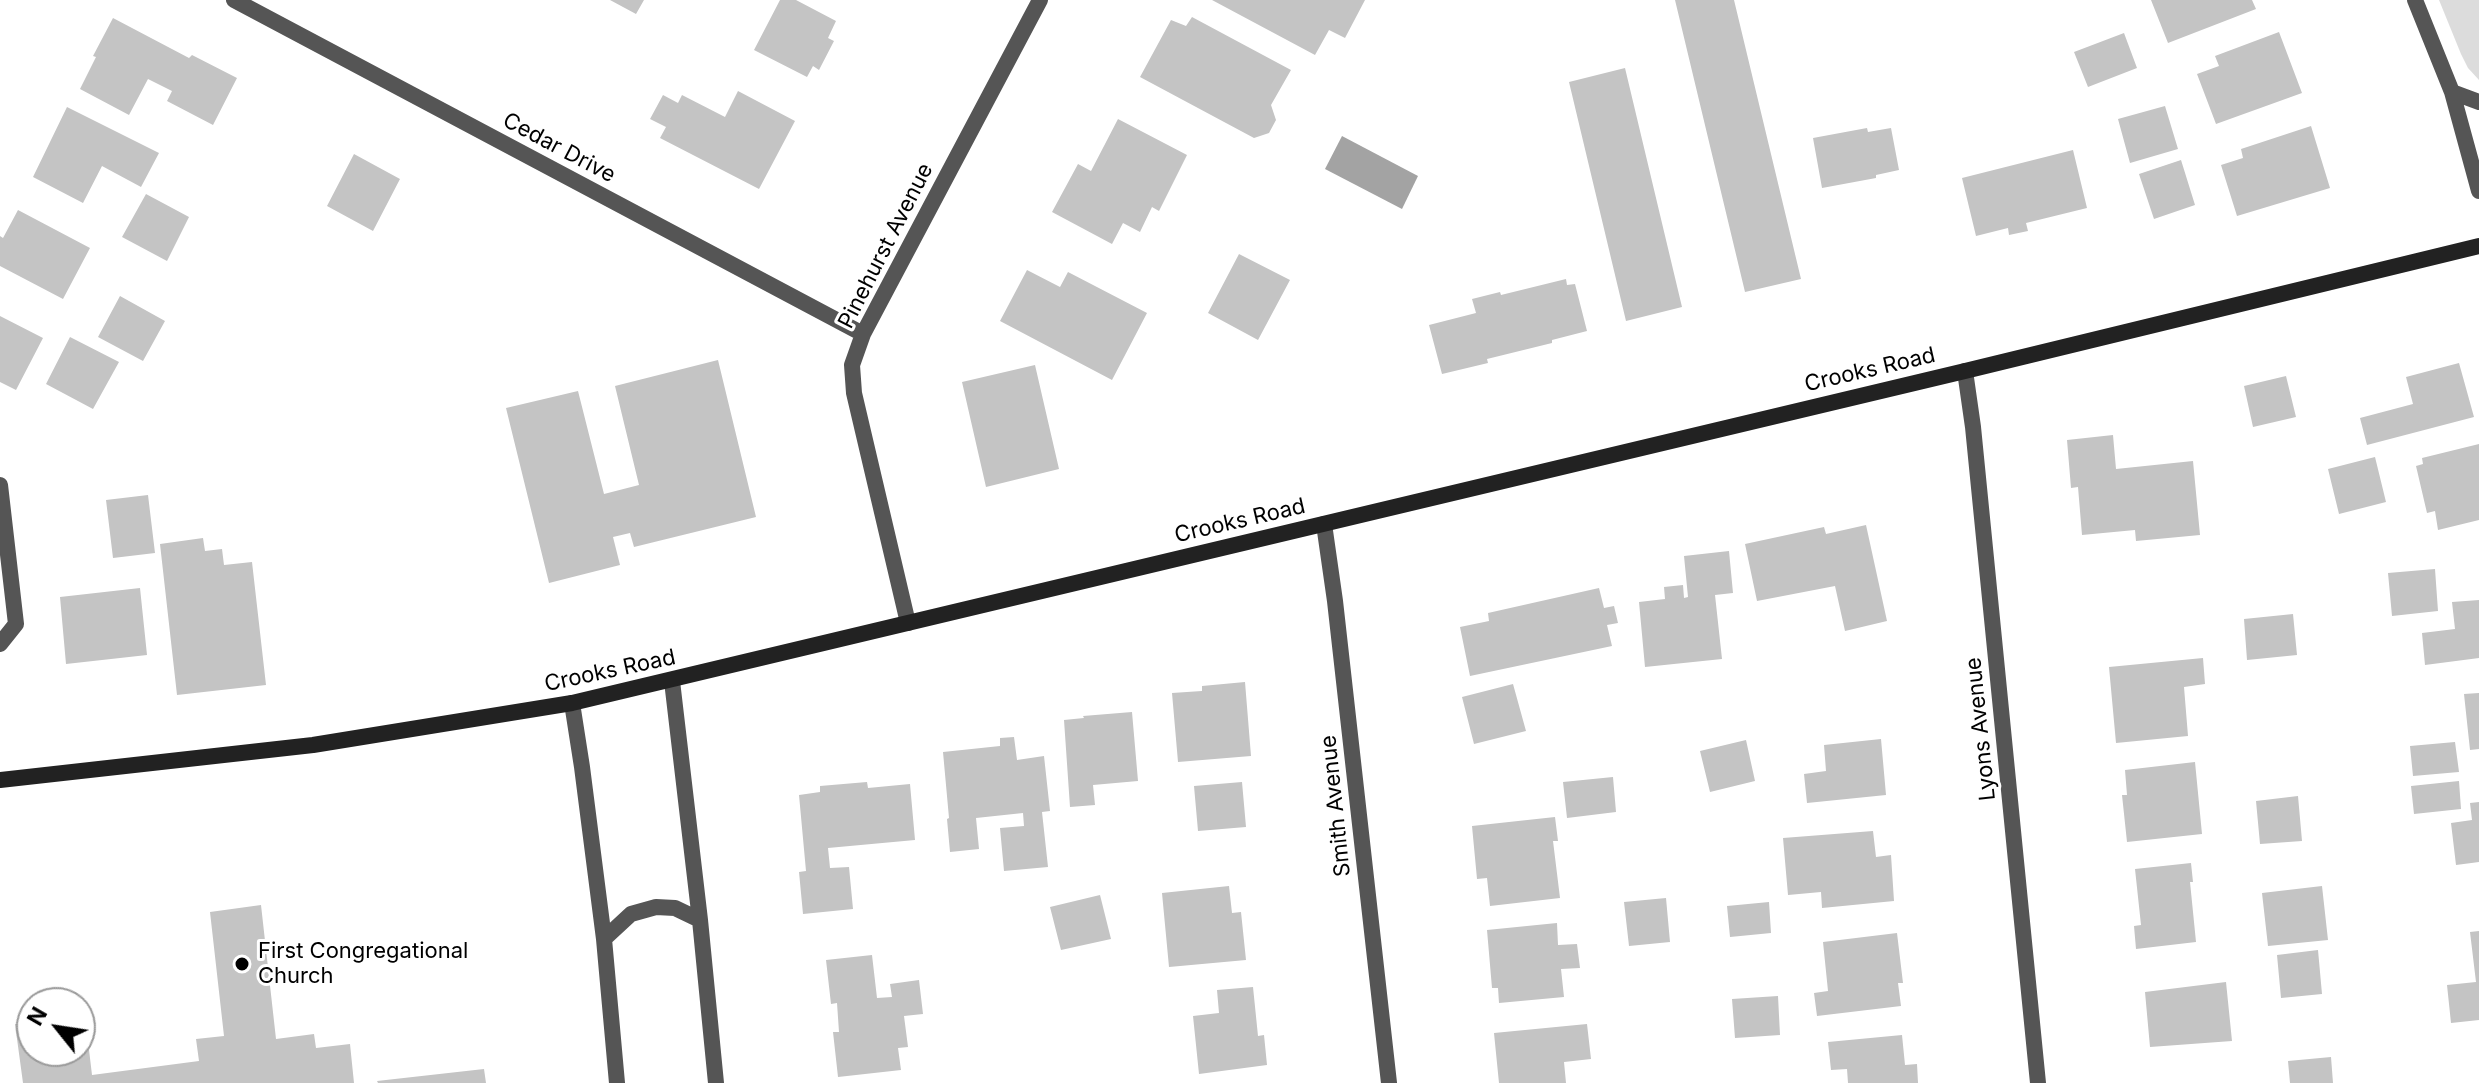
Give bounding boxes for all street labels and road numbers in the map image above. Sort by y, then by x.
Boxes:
street label: Cedar Drive [498,107,620,189]
street label: Pinehurst Avenue [833,159,939,333]
street label: Crooks Road [1802,342,1938,398]
street label: Crooks Road [1172,493,1308,549]
street label: Crooks Road [542,644,678,698]
street label: Lyons Avenue [1960,656,2002,802]
street label: Smith Avenue [1315,734,1357,878]

